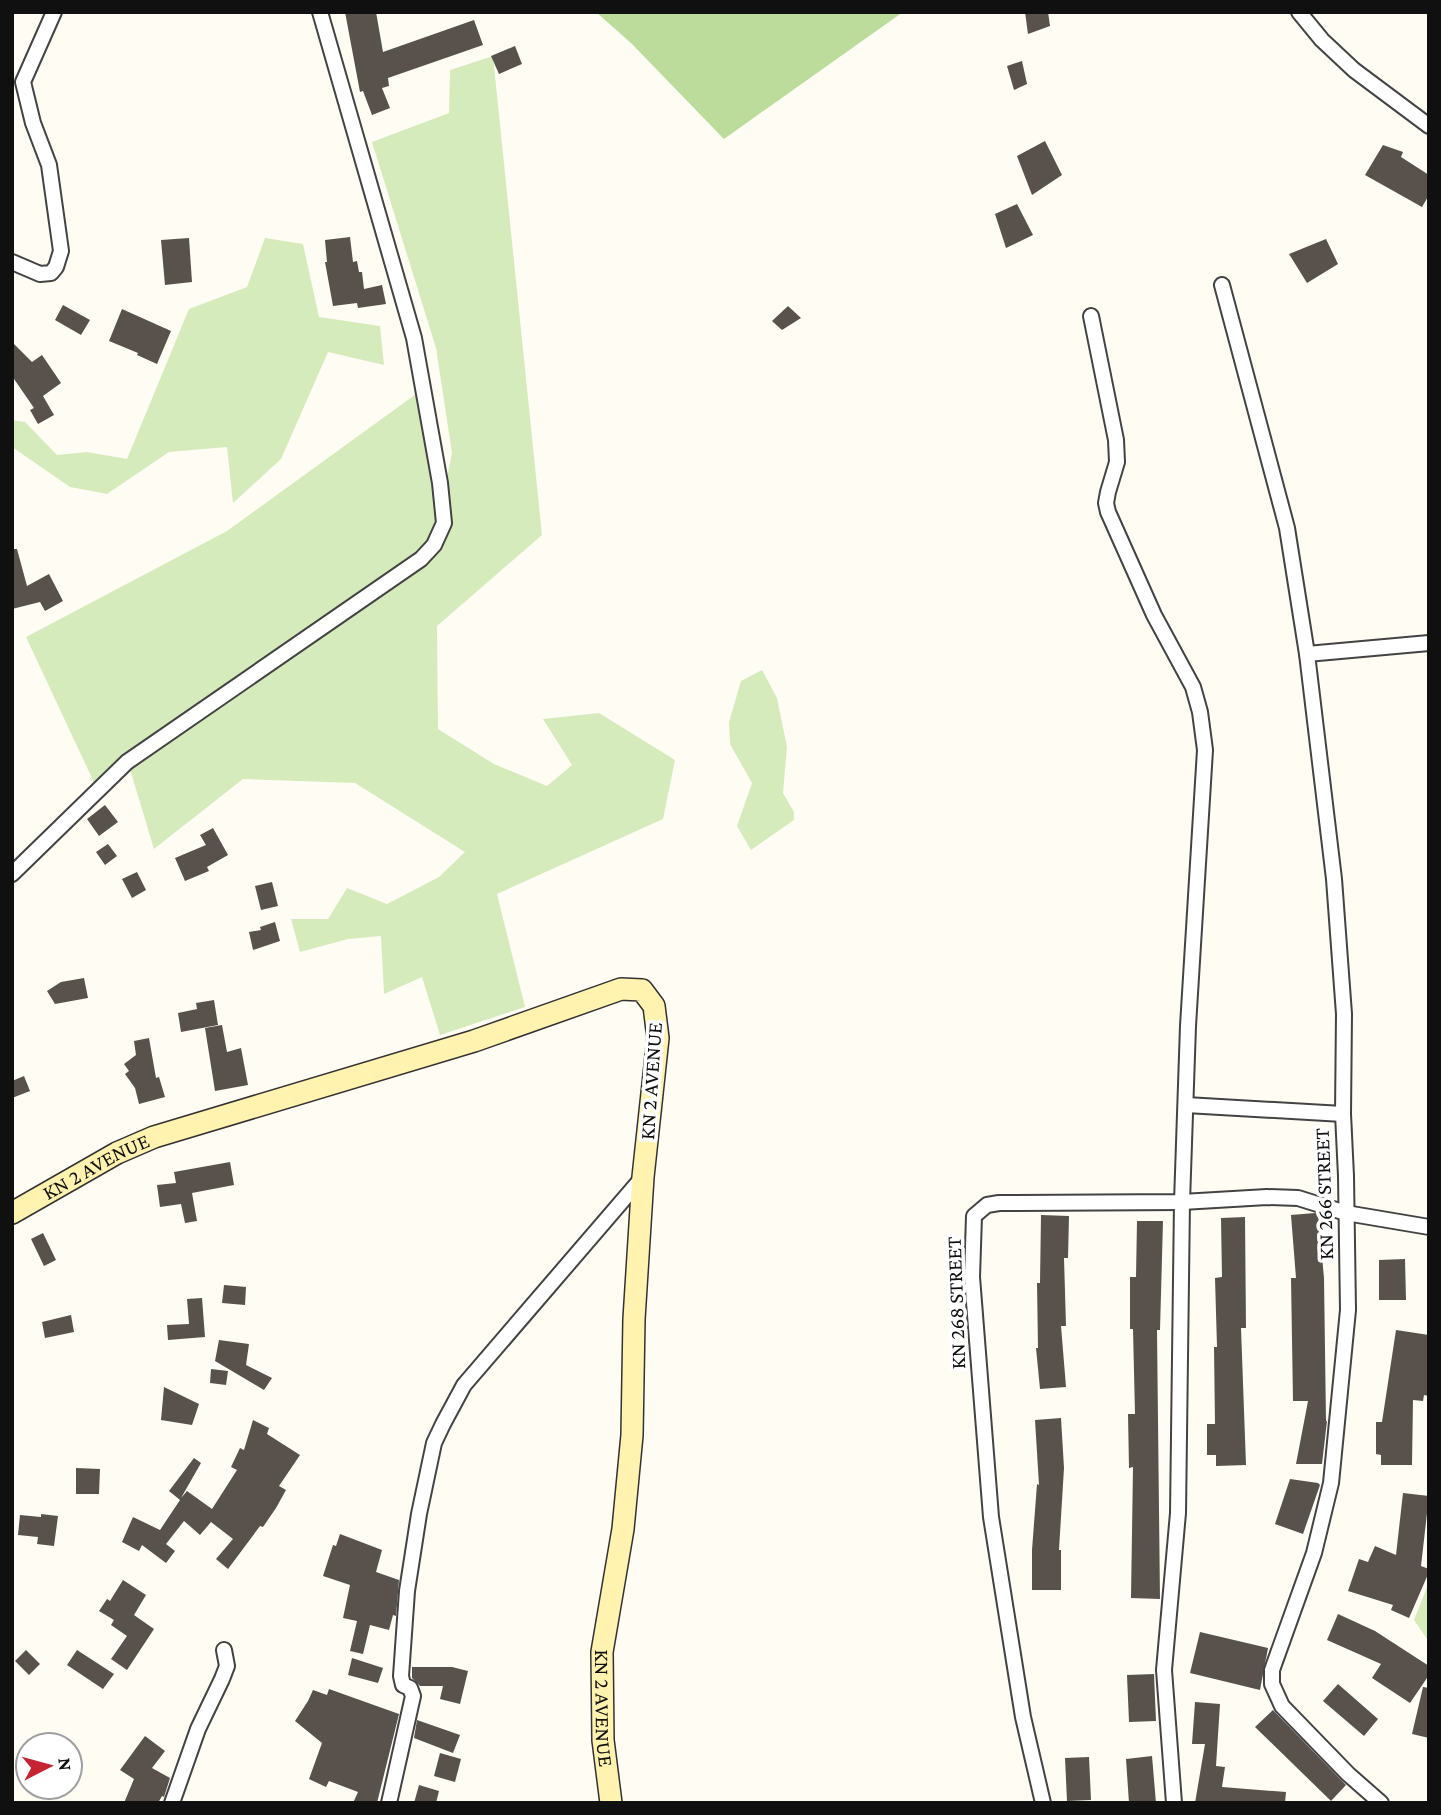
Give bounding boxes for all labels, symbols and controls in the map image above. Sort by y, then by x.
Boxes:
street label: KN 2 AVENUE [635,1022,667,1140]
street label: KN 266 STREET [1310,1127,1338,1260]
street label: KN 2 AVENUE [38,1129,153,1205]
street label: KN 268 STREET [942,1236,970,1370]
street label: KN 2 AVENUE [590,1649,618,1768]
north arrow [14,1731,84,1801]
text: N [54,1757,77,1772]

